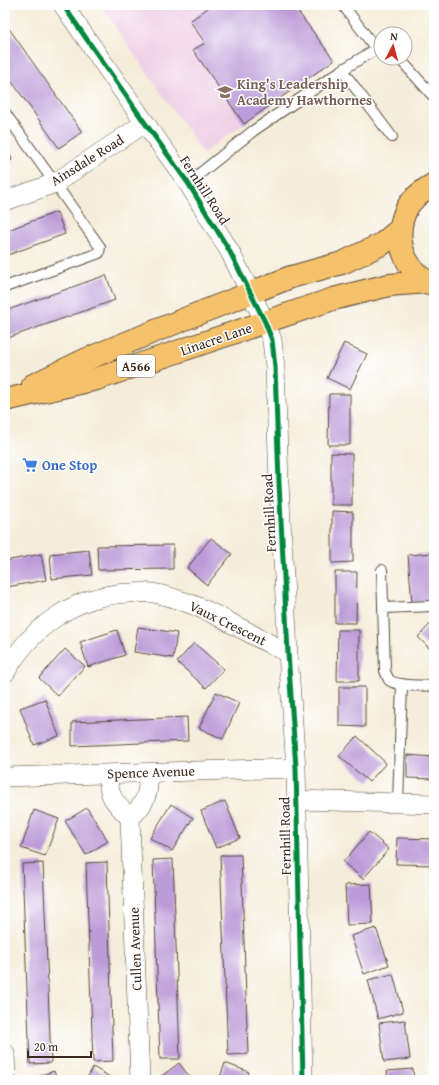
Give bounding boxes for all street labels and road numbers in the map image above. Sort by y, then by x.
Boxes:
street label: Ainsdale Road [47,129,128,190]
street label: Fernhill Road [175,152,235,229]
street label: Linacre Lane [178,317,255,361]
road number: A566 [117,355,155,377]
street label: Fernhill Road [257,473,281,553]
street label: Vaux Crescent [186,596,270,650]
street label: Spence Avenue [107,760,196,784]
street label: Fernhill Road [274,796,296,875]
street label: Cullen Avenue [124,906,146,991]

